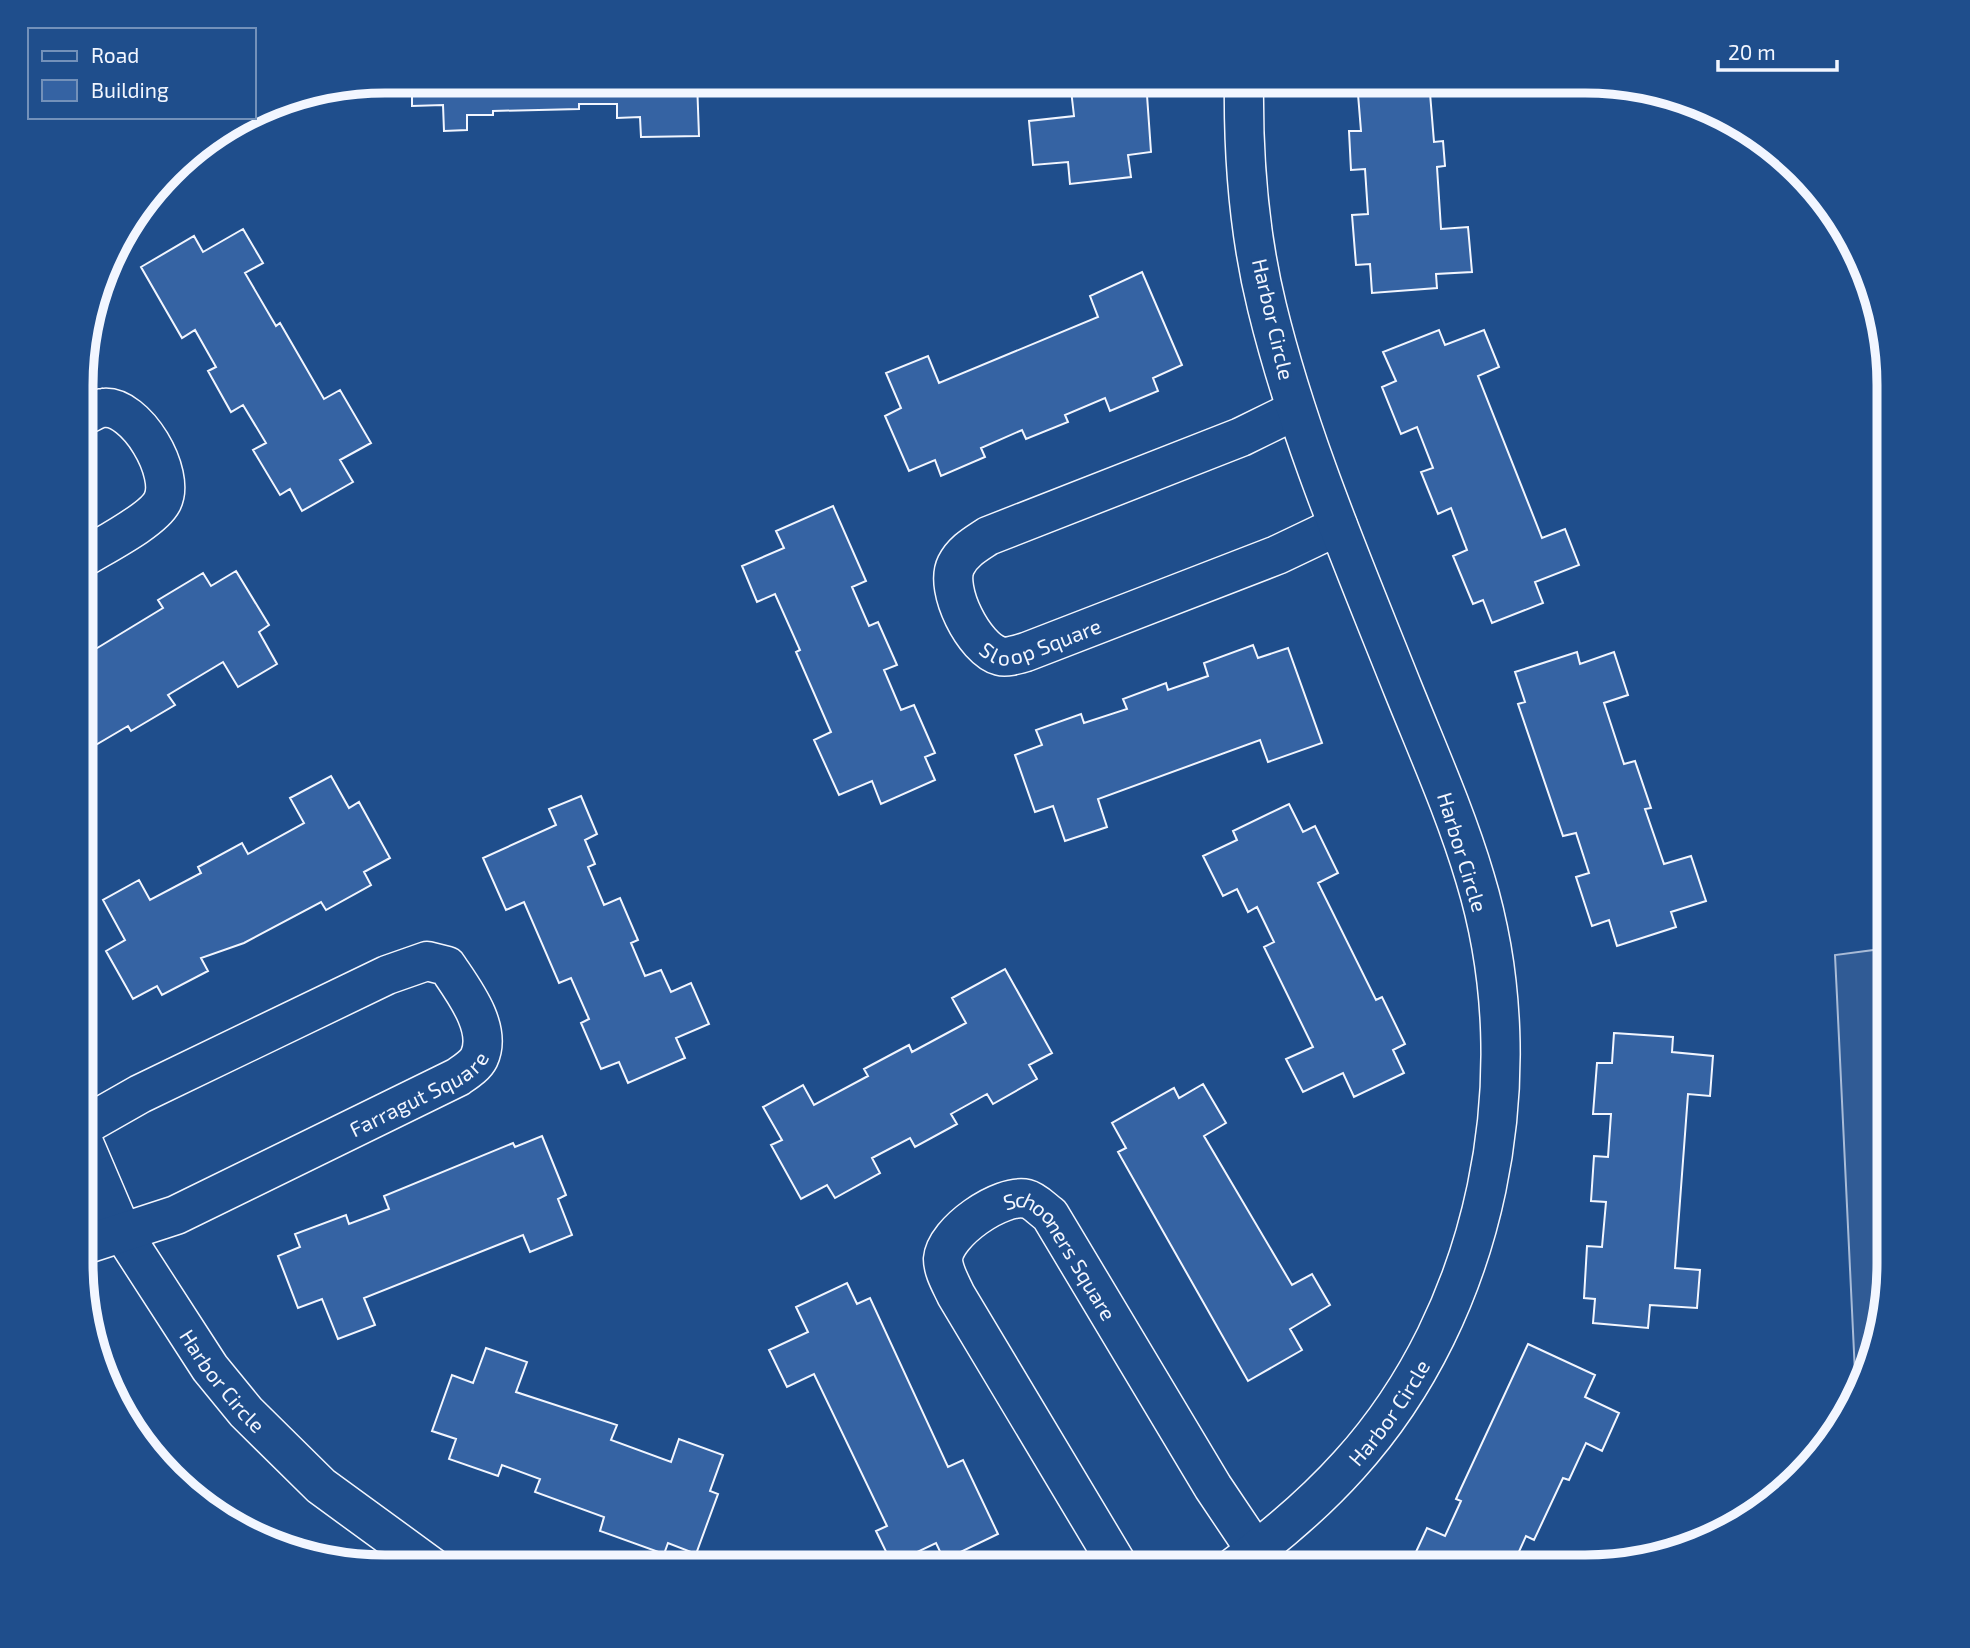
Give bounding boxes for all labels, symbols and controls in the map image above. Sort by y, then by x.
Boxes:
legend [28,28,256,119]
scale bar [1718,28,1837,72]
text: 20 m [1728,39,1776,64]
text: Road [91,42,139,67]
text: Building [91,77,169,102]
street label: Harbor Circle [1248,256,1300,382]
street label: Sloop Square [975,612,1104,669]
street label: Harbor Circle [1433,789,1493,915]
street label: Farragut Square [345,1047,493,1141]
street label: Schooners Square [1000,1186,1122,1324]
street label: Harbor Circle [175,1324,271,1437]
street label: Harbor Circle [1342,1355,1434,1470]

